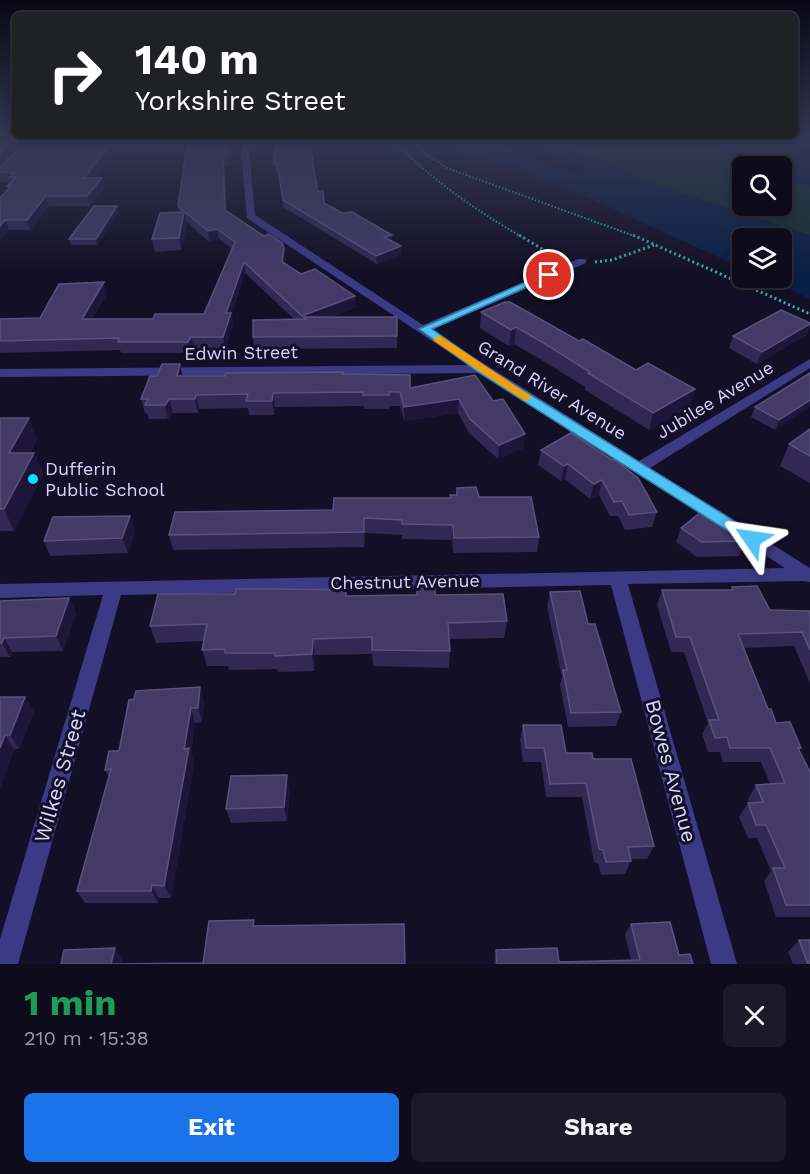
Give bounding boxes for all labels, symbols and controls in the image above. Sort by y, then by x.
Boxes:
text: 140 m [135,35,259,84]
icon: right [36,36,114,114]
text: Yorkshire Street [135,85,346,117]
map controls [732,156,792,288]
button: search [732,156,792,216]
button: layers [732,228,792,288]
pin [523,249,574,300]
icon: arrive [532,258,565,291]
street label: Grand River Avenue [474,335,630,444]
street label: Edwin Street [184,341,298,364]
street label: Jubilee Avenue [653,356,777,443]
place label: Dufferin Public School [45,458,165,500]
marker: Dufferin Public School [26,472,40,486]
position arrow [720,507,784,571]
street label: Chestnut Avenue [330,570,480,593]
street label: Bowes Avenue [640,697,703,845]
street label: Wilkes Street [29,706,91,845]
text: 1 min [24,982,116,1024]
button: close [723,984,786,1047]
text: 210 m · 15:38 [24,1026,149,1050]
button: Exit [24,1093,399,1162]
button: Share [411,1093,786,1162]

